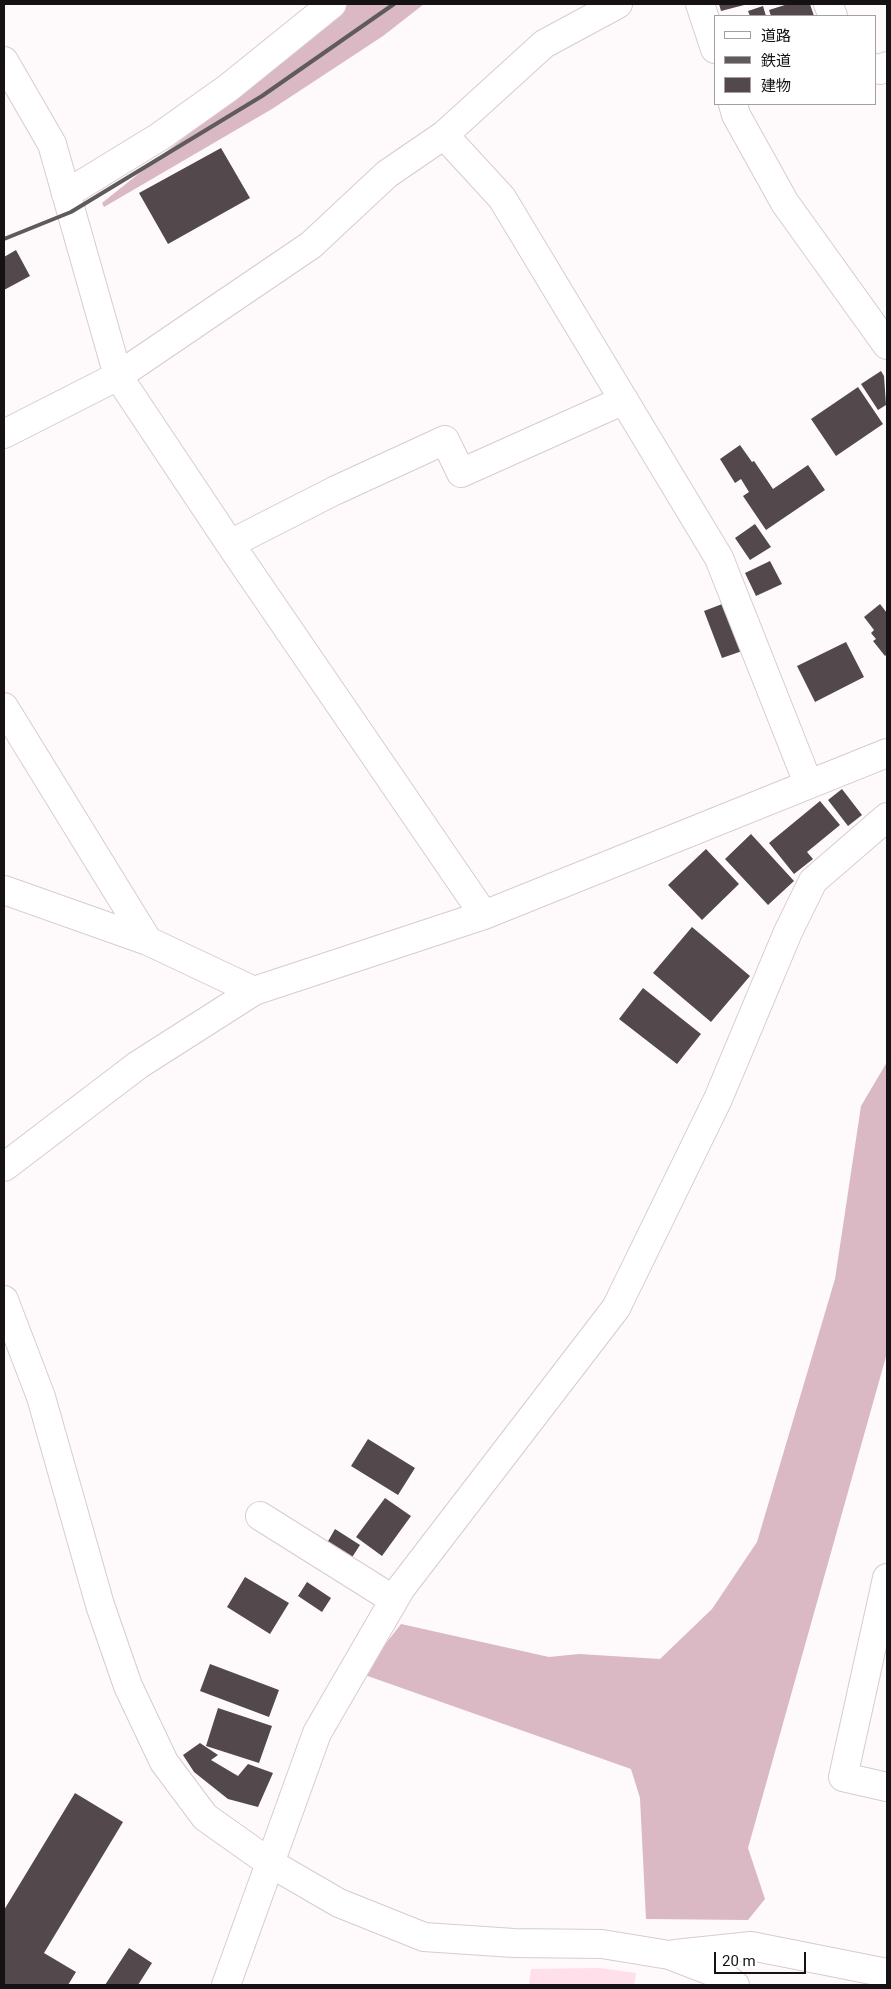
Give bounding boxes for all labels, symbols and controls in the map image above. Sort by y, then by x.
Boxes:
legend [714,15,876,105]
text: 道路 [761,27,791,45]
text: 鉄道 [761,52,791,70]
text: 建物 [761,77,791,95]
scale bar [716,1942,808,1974]
text: 20 m [722,1952,756,1970]

